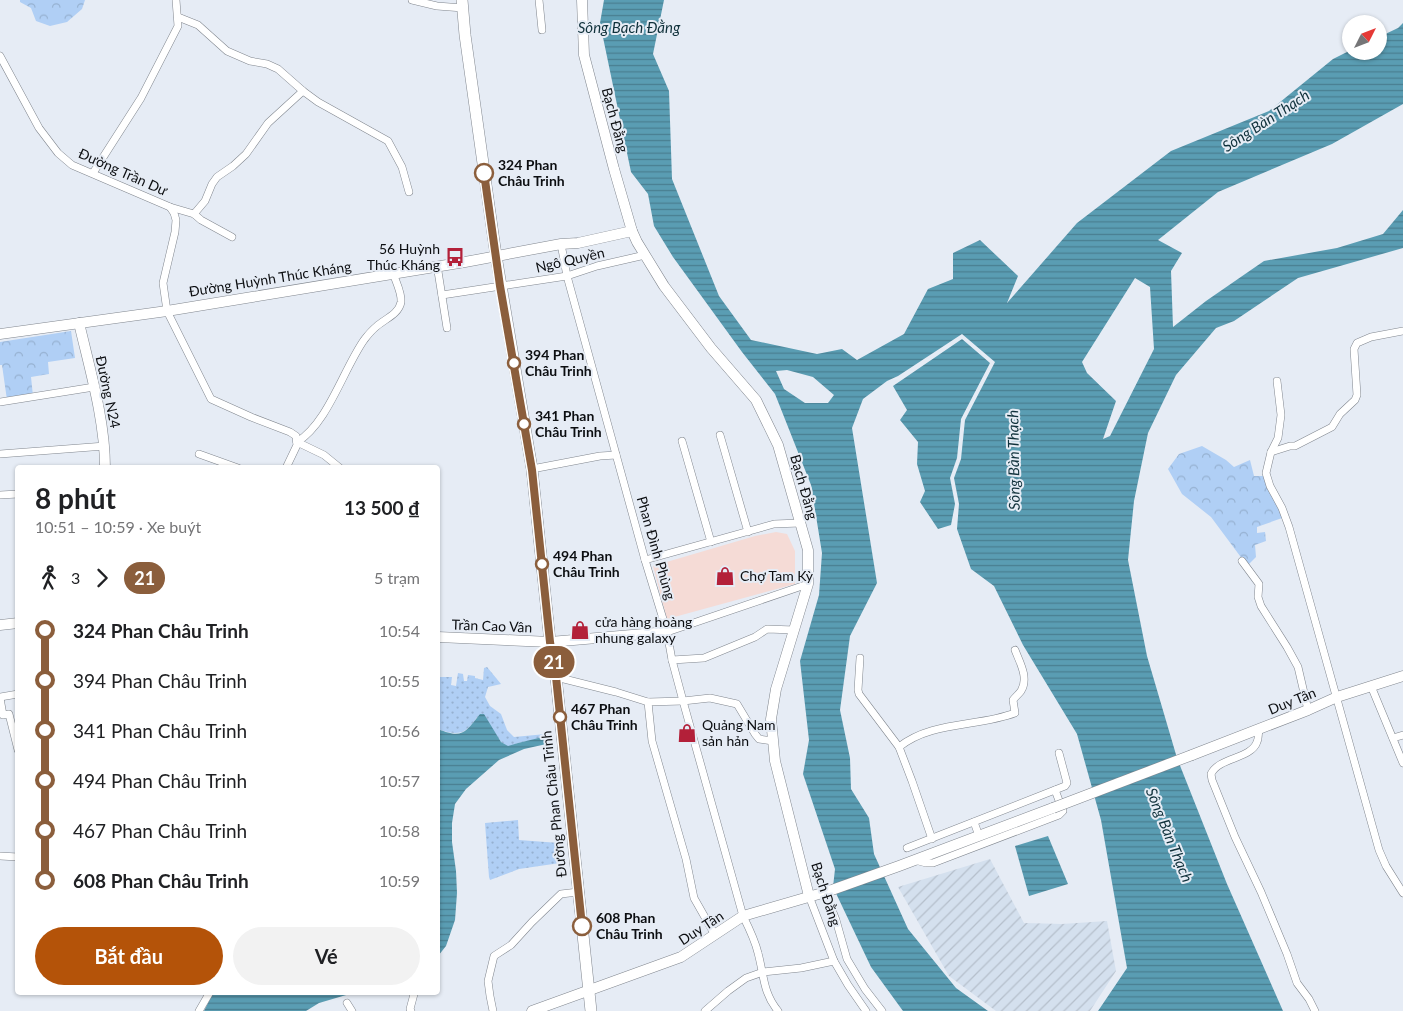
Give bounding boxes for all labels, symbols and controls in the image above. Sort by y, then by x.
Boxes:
north arrow [1342,15,1388,60]
map controls [1342,15,1387,60]
water label: Sông Bạch Đằng [578,18,681,36]
water label: Sông Bàn Thạch [1219,85,1312,155]
street label: Bạch Đằng [599,86,632,154]
street label: Đường Trần Dư [76,144,171,199]
place label: 324 Phan Châu Trinh [498,156,565,189]
marker: 324 Phan Châu Trinh [474,163,494,183]
place label: 56 Huỳnh Thúc Kháng [367,240,440,273]
street label: Ngô Quyền [534,243,606,276]
bus stop icon: 56 Huỳnh Thúc Kháng [444,246,466,268]
street label: Đường Huỳnh Thúc Kháng [187,257,352,300]
place label: 394 Phan Châu Trinh [525,346,592,379]
street label: Đường N24 [93,354,124,430]
marker: 394 Phan Châu Trinh [507,356,521,370]
place label: 341 Phan Châu Trinh [535,407,602,440]
water label: Sông Bàn Thạch [1003,410,1023,510]
marker: 341 Phan Châu Trinh [517,417,531,431]
street label: Bạch Đằng [787,453,822,521]
text: 8 phút [35,481,116,515]
street label: Phan Đình Phùng [634,494,679,602]
text: 13 500 ₫ [344,496,420,519]
text: 10:51 – 10:59 · Xe buýt [35,517,201,536]
place label: 494 Phan Châu Trinh [553,547,620,580]
marker: 494 Phan Châu Trinh [535,557,549,571]
icon: walk [35,564,63,592]
icon: forward [88,564,116,592]
shop icon: Chợ Tam Kỳ [714,565,736,587]
text: 21 [134,567,155,589]
place label: Chợ Tam Kỳ [740,567,814,584]
text: 3 [71,568,80,587]
text: 5 trạm [374,568,420,587]
place label: cửa hàng hoàng nhung galaxy [595,613,692,646]
street label: Trần Cao Vân [451,616,533,635]
text: 324 Phan Châu Trinh [73,619,249,642]
shop icon: cửa hàng hoàng nhung galaxy [569,619,591,641]
text: 10:54 [379,621,420,640]
line badge: 21 [532,646,576,678]
text: 21 [544,651,564,673]
text: 394 Phan Châu Trinh [73,669,247,692]
text: 10:55 [379,671,420,690]
street label: Duy Tân [1265,683,1318,718]
place label: 467 Phan Châu Trinh [571,700,638,733]
marker: 467 Phan Châu Trinh [553,710,567,724]
place label: Quảng Nam sản hản [702,716,776,749]
text: 341 Phan Châu Trinh [73,719,247,742]
text: 10:56 [379,721,420,740]
shop icon: Quảng Nam sản hản [676,722,698,744]
street label: Đường Phan Châu Trinh [537,730,570,878]
text: 494 Phan Châu Trinh [73,769,247,792]
text: 10:57 [379,771,420,790]
water label: Sông Bàn Thạch [1143,785,1197,884]
text: 467 Phan Châu Trinh [73,819,247,842]
text: 10:58 [379,821,420,840]
street label: Bạch Đằng [808,860,845,928]
text: 608 Phan Châu Trinh [73,869,249,892]
text: 10:59 [379,871,420,890]
street label: Duy Tân [675,907,726,948]
place label: 608 Phan Châu Trinh [596,909,663,942]
marker: 608 Phan Châu Trinh [572,916,592,936]
button: Bắt đầu [35,927,223,985]
button: Vé [233,927,420,985]

